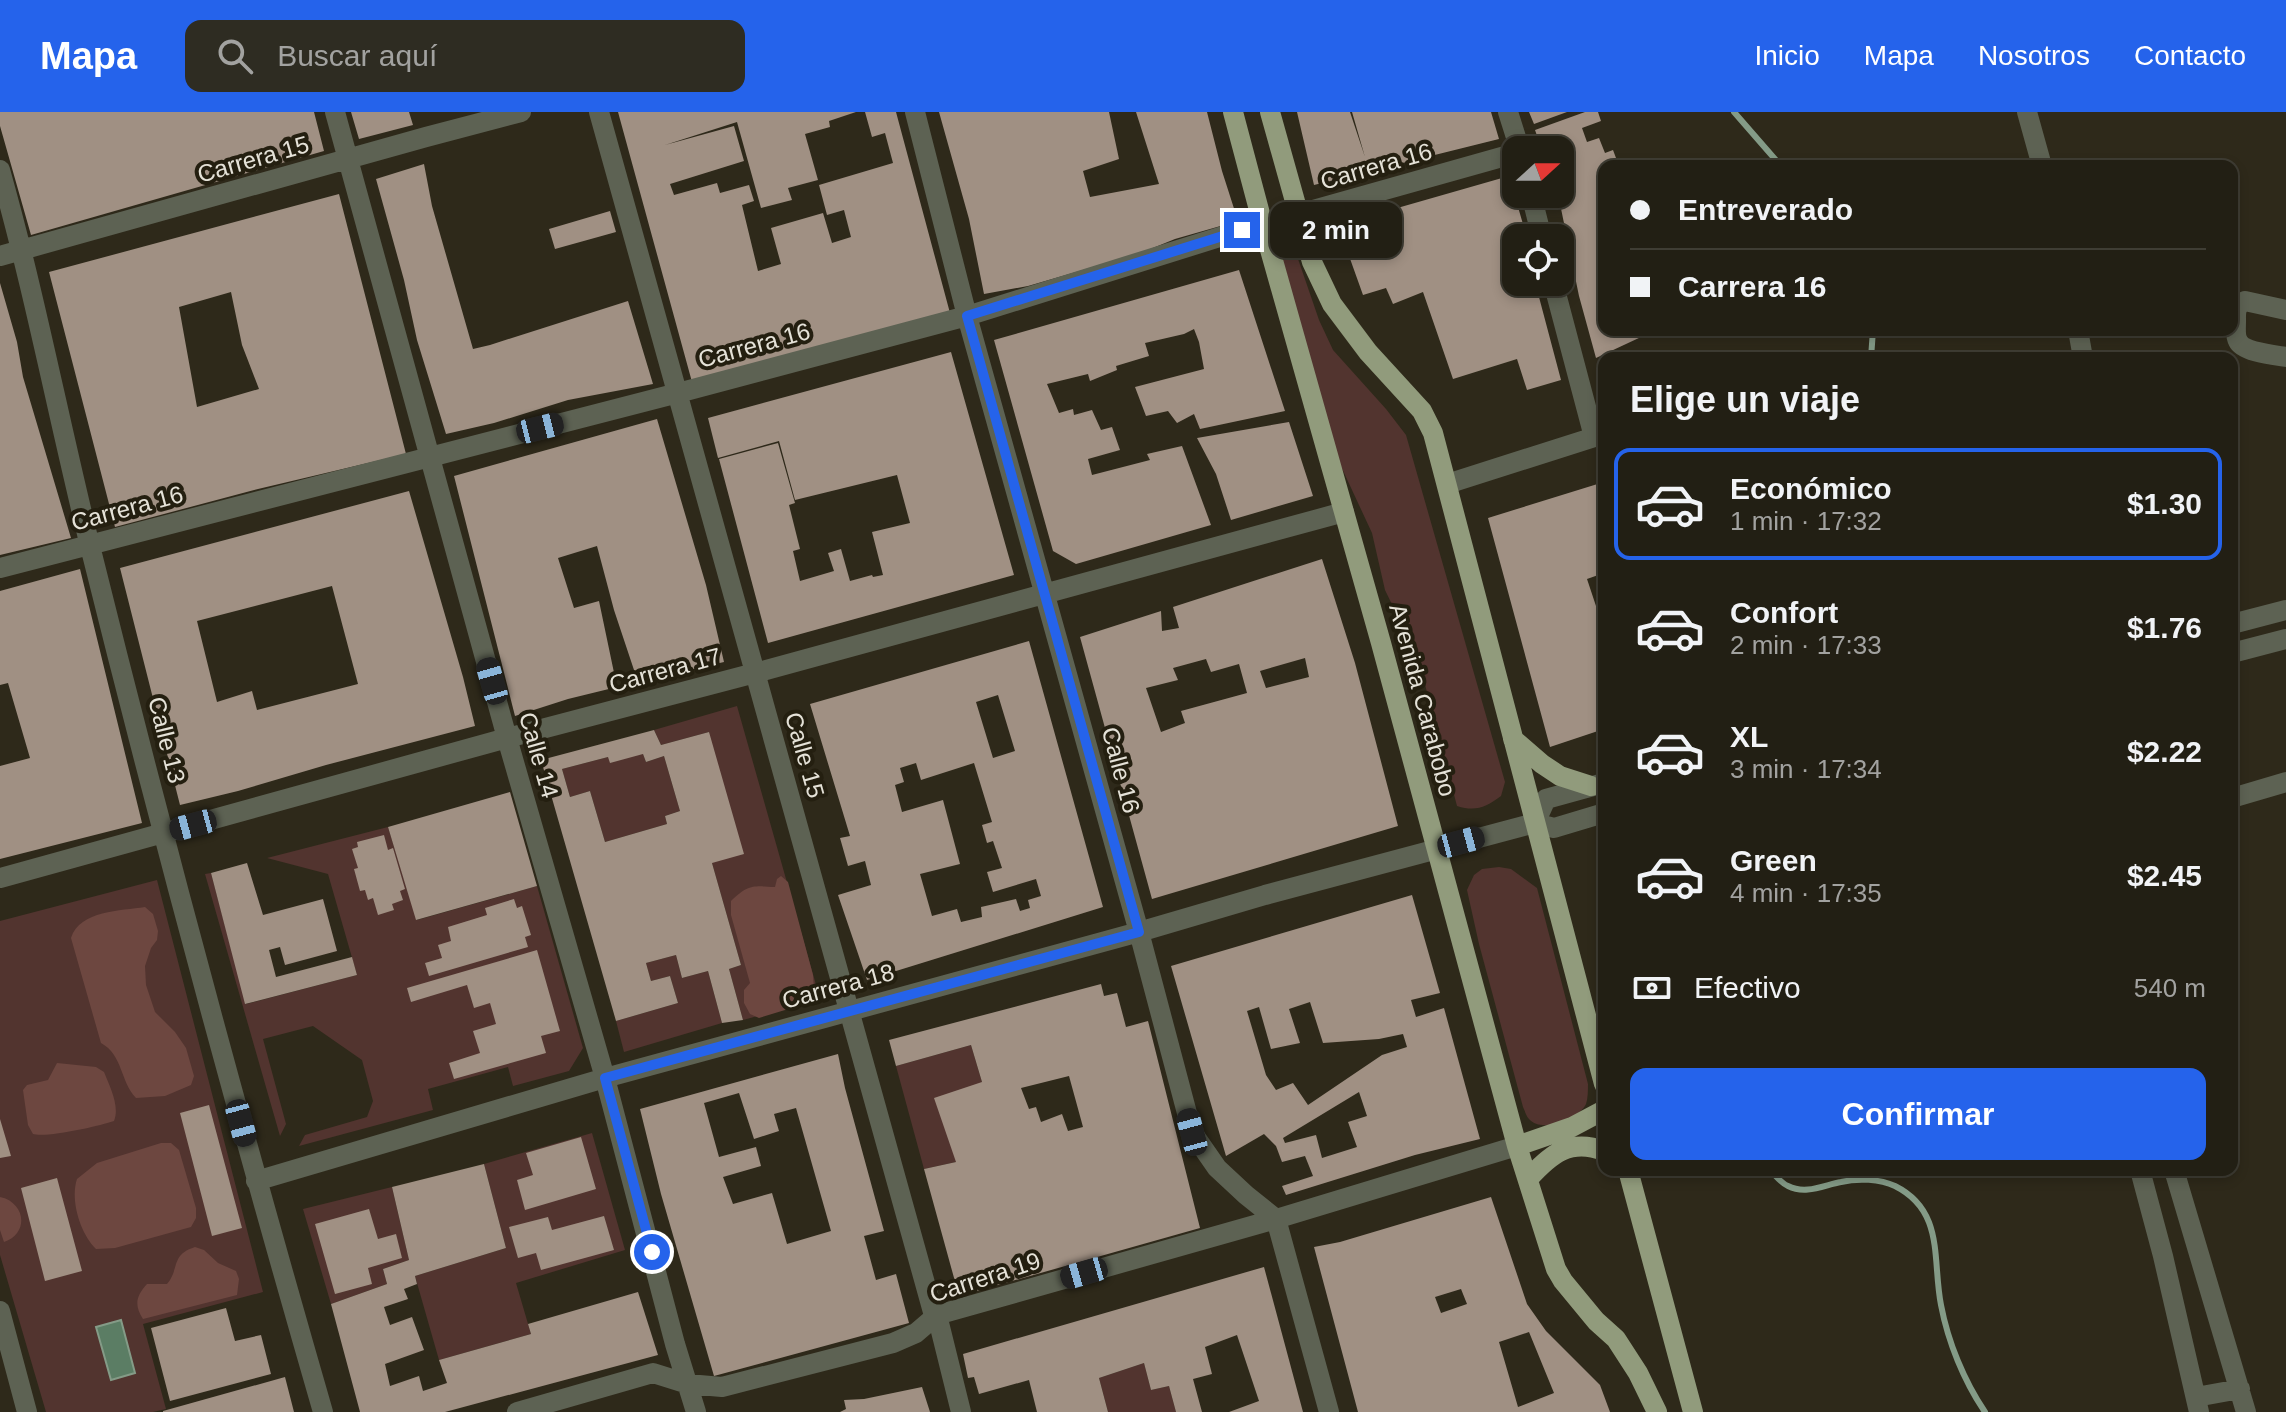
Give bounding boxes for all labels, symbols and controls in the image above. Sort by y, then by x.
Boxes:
search box [185,20,745,92]
icon: search [213,34,257,78]
text: Mapa [40,35,137,77]
text: Buscar aquí [277,39,437,72]
text: Inicio [1754,40,1820,71]
text: Mapa [1864,40,1934,71]
text: Nosotros [1978,40,2090,71]
text: Contacto [2134,40,2246,71]
street label: Carrera 15 [194,130,312,188]
north arrow [1502,136,1574,208]
map controls [1502,136,1574,296]
street label: Carrera 16 [1317,137,1435,195]
text: Entreverado [1678,193,1853,226]
callout: 2 min [1270,202,1402,258]
route end [1224,212,1260,248]
text: 2 min [1302,215,1370,245]
button: locate [1502,224,1574,296]
text: Carrera 16 [1678,270,1826,303]
street label: Carrera 16 [695,317,813,373]
text: Elige un viaje [1630,379,1860,420]
car [514,411,566,445]
icon: car [1634,468,1706,540]
text: Económico [1730,472,1892,505]
street label: Carrera 16 [68,480,186,536]
text: $1.30 [2127,487,2202,520]
text: 1 min · 17:32 [1730,506,1882,536]
icon: car [1634,592,1706,664]
text: Confort [1730,596,1838,629]
street label: Avenida Carabobo [1384,601,1462,799]
text: $1.76 [2127,611,2202,644]
text: 2 min · 17:33 [1730,630,1882,660]
street label: Carrera 17 [606,642,724,698]
car [474,655,510,707]
street label: Calle 13 [143,694,191,786]
street label: Calle 14 [514,709,564,801]
street label: Calle 15 [780,709,830,801]
icon: car [1634,716,1706,788]
text: XL [1730,720,1768,753]
street label: Calle 16 [1097,724,1145,816]
text: $2.22 [2127,735,2202,768]
text: 3 min · 17:34 [1730,754,1882,784]
car [167,807,219,843]
car [1435,824,1487,860]
icon: car [1634,840,1706,912]
text: Green [1730,844,1817,877]
text: $2.45 [2127,859,2202,892]
text: 4 min · 17:35 [1730,878,1882,908]
street label: Carrera 18 [779,958,897,1014]
icon: cash [1630,966,1674,1010]
text: Efectivo [1694,971,1801,1004]
text: 540 m [2134,973,2206,1003]
button: Confirmar [1630,1068,2206,1160]
car [223,1097,259,1149]
car [1174,1106,1210,1158]
route start [634,1234,670,1270]
street label: Carrera 19 [926,1246,1044,1308]
car [1058,1255,1110,1291]

